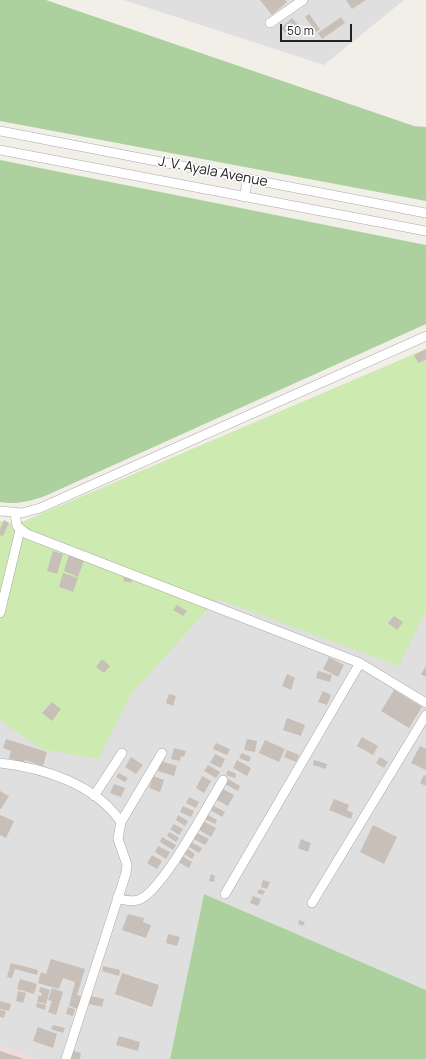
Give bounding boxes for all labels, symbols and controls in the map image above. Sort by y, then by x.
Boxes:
scale bar [282,16,354,42]
text: 50 m [287,22,314,39]
street label: J. V. Ayala Avenue [157,153,269,191]

